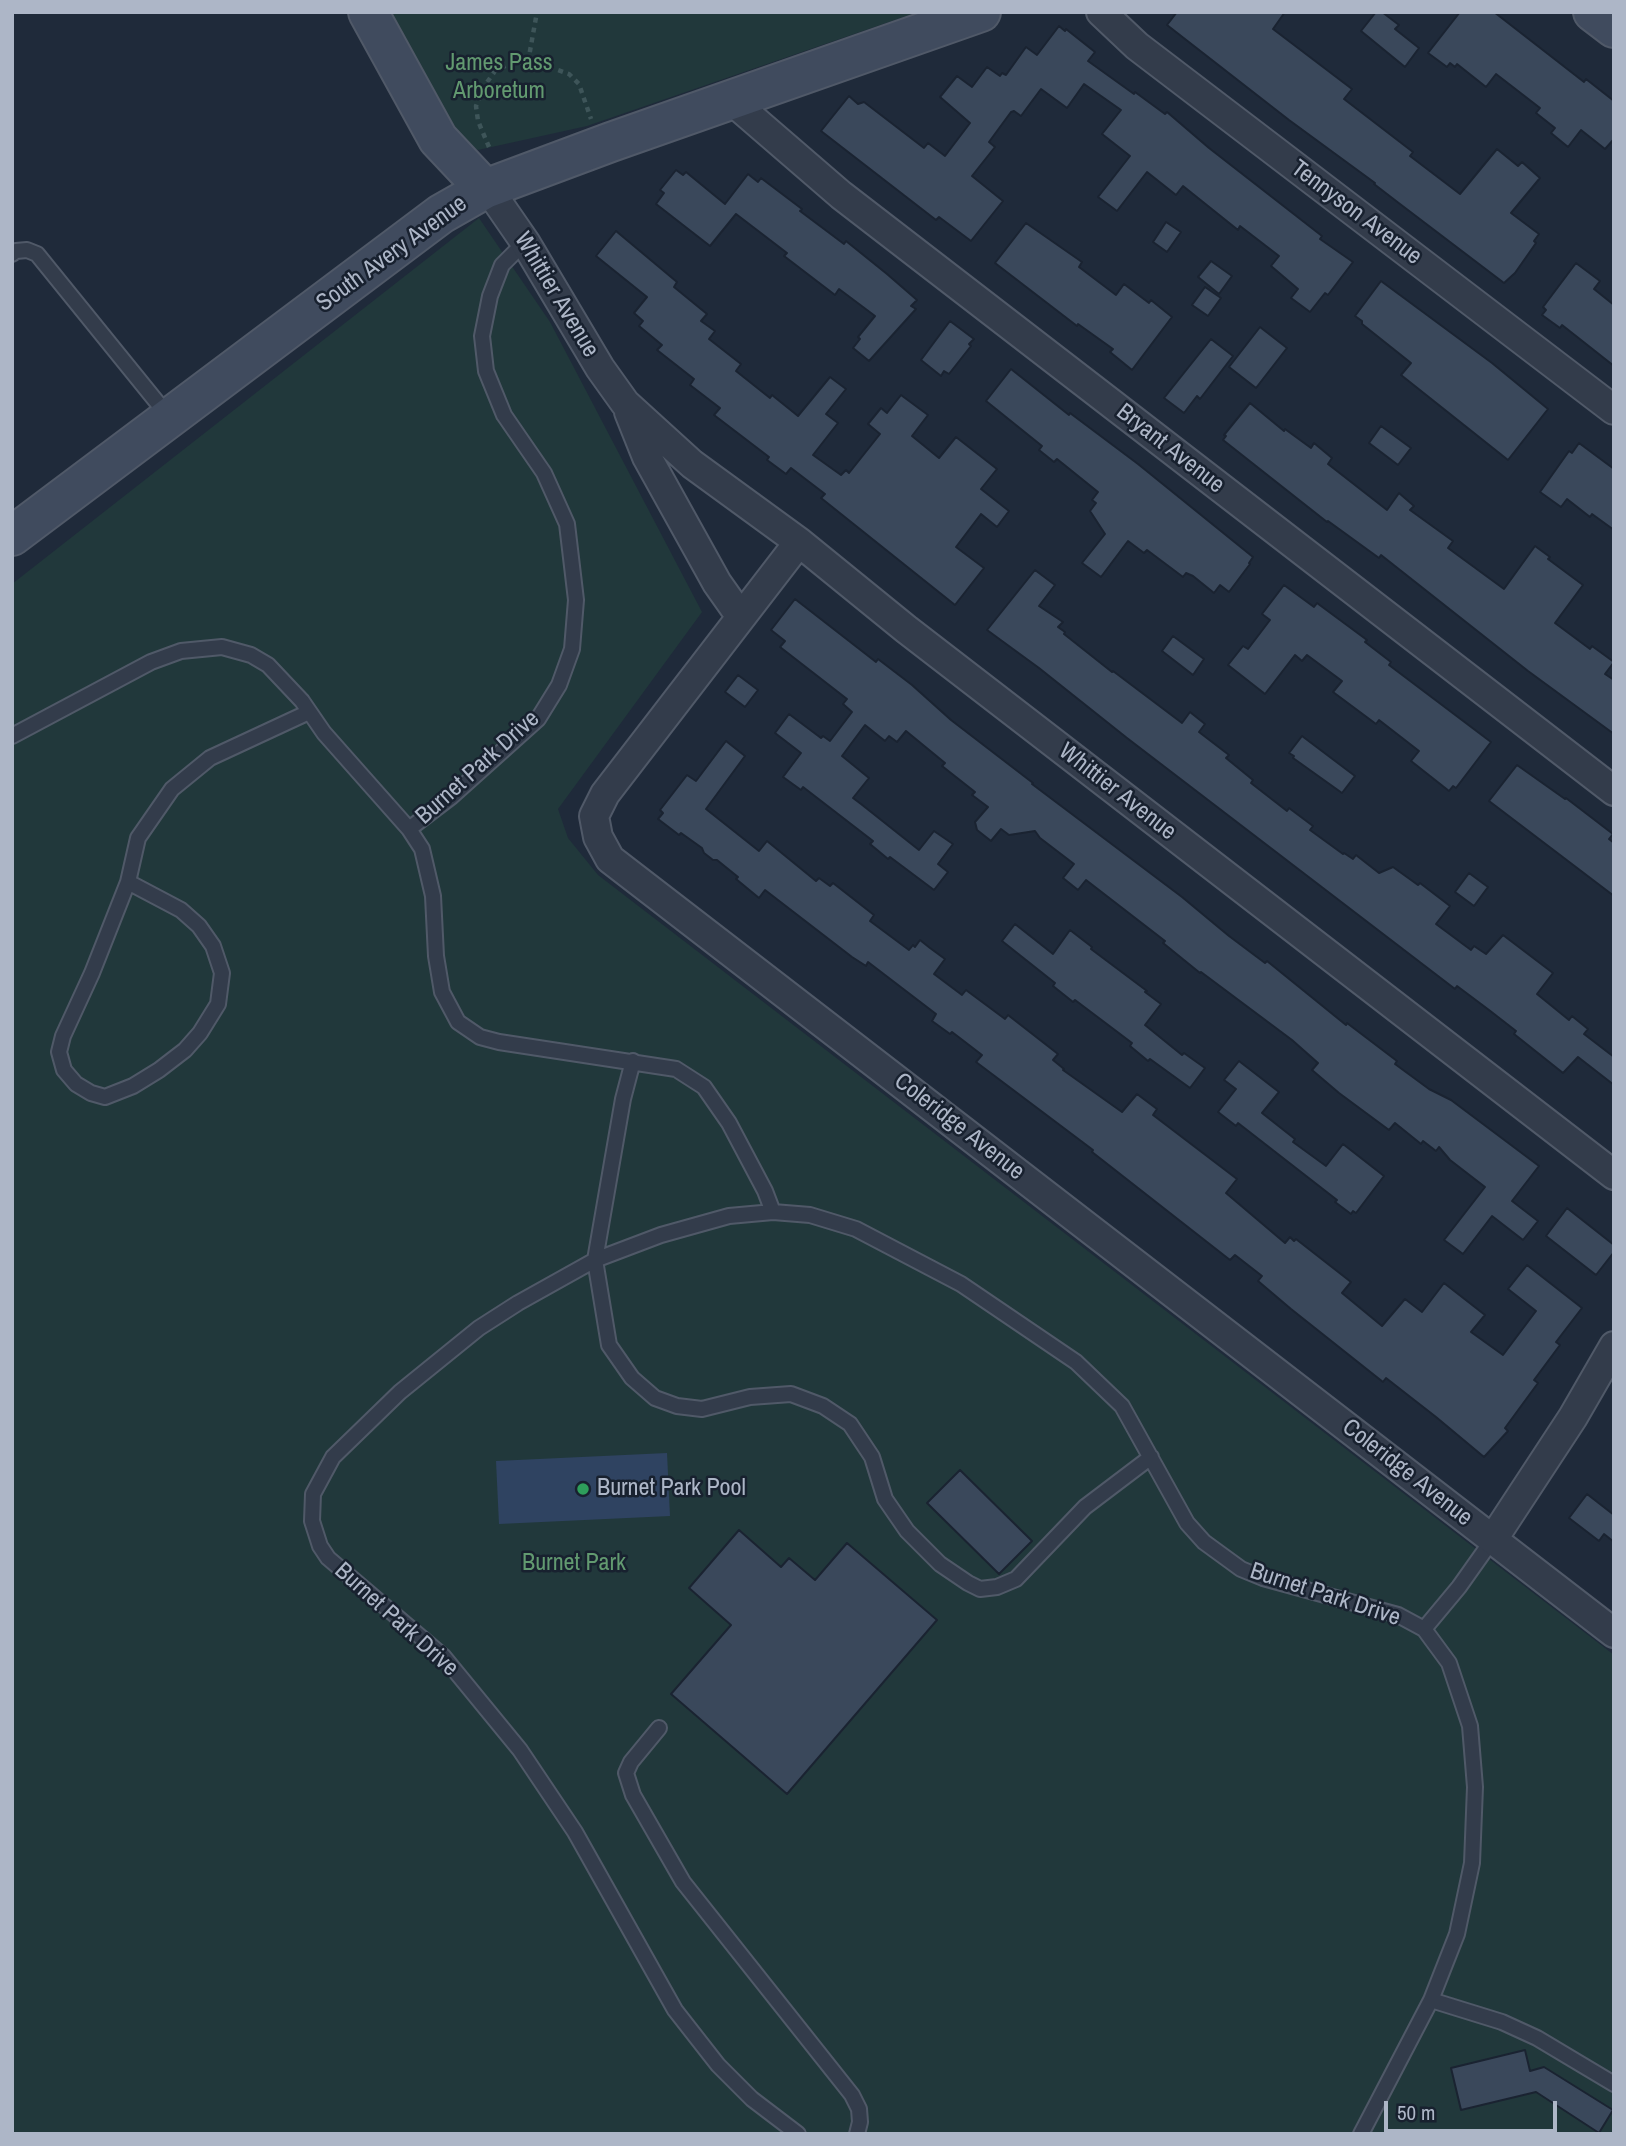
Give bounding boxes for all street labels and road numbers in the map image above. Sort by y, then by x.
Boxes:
street label: Tennyson Avenue [1285,155,1427,271]
street label: South Avery Avenue [311,190,473,318]
street label: Whittier Avenue [507,227,605,363]
street label: Bryant Avenue [1110,398,1230,500]
street label: Burnet Park Drive [410,705,546,831]
street label: Whittier Avenue [1053,737,1181,847]
street label: Coleridge Avenue [888,1067,1030,1187]
street label: Coleridge Avenue [1336,1413,1478,1533]
street label: Burnet Park Drive [328,1557,464,1683]
street label: Burnet Park Drive [1246,1557,1404,1633]

